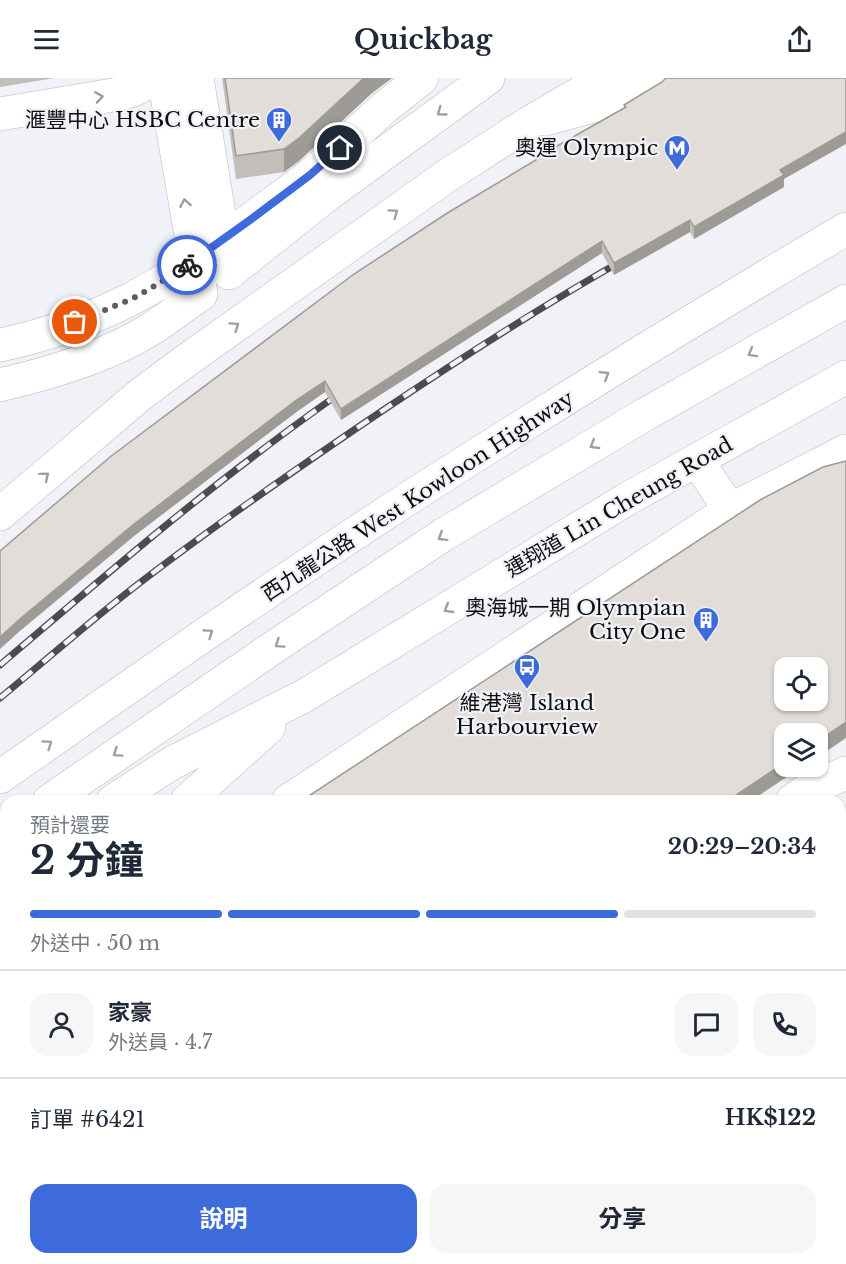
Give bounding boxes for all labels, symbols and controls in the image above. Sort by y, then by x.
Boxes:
icon: menu [30,23,63,56]
text: Quickbag [354,23,492,56]
icon: share [783,23,816,56]
one-way arrow [94,91,104,104]
building icon: 滙豐中心 HSBC Centre [264,105,294,143]
one-way arrow [437,105,448,116]
place label: 滙豐中心 HSBC Centre [25,107,260,133]
pin [314,122,365,173]
icon: home [323,131,356,164]
metro station icon: 奧運 Olympic [662,133,692,171]
place label: 奧運 Olympic [515,135,658,161]
one-way arrow [179,198,191,208]
one-way arrow [387,209,398,220]
courier [157,235,217,295]
icon: bike [171,249,204,282]
pin [49,296,100,347]
icon: bag [58,305,91,338]
one-way arrow [228,322,239,333]
one-way arrow [748,346,759,357]
one-way arrow [599,370,609,382]
street label: 西九龍公路 West Kowloon Highway [257,385,579,607]
street label: 連翔道 Lin Cheung Road [501,431,737,583]
one-way arrow [590,437,600,449]
one-way arrow [38,472,49,483]
one-way arrow [438,529,448,541]
place label: 奧海城一期 Olympian City One [465,595,686,645]
one-way arrow [444,601,454,613]
building icon: 奧海城一期 Olympian City One [691,605,721,643]
one-way arrow [202,629,213,640]
one-way arrow [274,636,285,647]
bus stop icon: 維港灣 Island Harbourview [512,652,542,690]
map controls [774,657,828,777]
button: locate [774,657,828,711]
place label: 維港灣 Island Harbourview [456,690,598,740]
button: layers [774,723,828,777]
one-way arrow [41,740,52,751]
one-way arrow [113,746,124,757]
text: 預計還要 [30,813,110,837]
text: 20:29–20:34 [668,833,816,860]
text: 2 分鐘 [30,836,144,885]
text: 外送中 · 50 m [30,931,160,955]
button: person [30,993,93,1056]
button: chat [675,993,738,1056]
button: phone [753,993,816,1056]
text: 家豪 [108,999,152,1026]
text: 外送員 · 4.7 [108,1030,212,1054]
text: HK$122 [725,1104,816,1131]
text: 訂單 #6421 [30,1106,145,1133]
button: 說明 [30,1184,417,1253]
button: 分享 [429,1184,816,1253]

